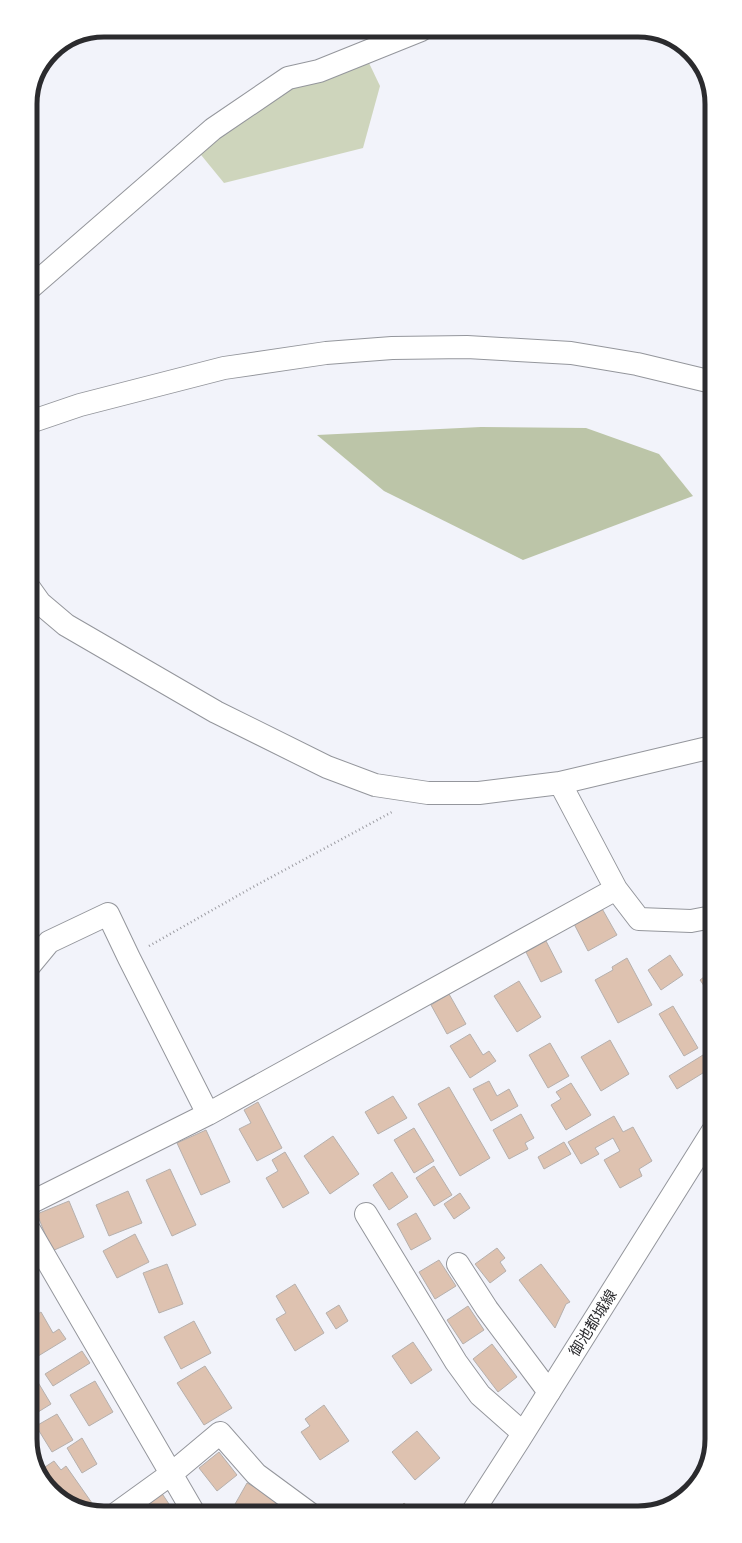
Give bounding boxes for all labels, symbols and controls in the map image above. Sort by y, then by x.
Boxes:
street label: 御池都城線 [565,1286,621,1360]

